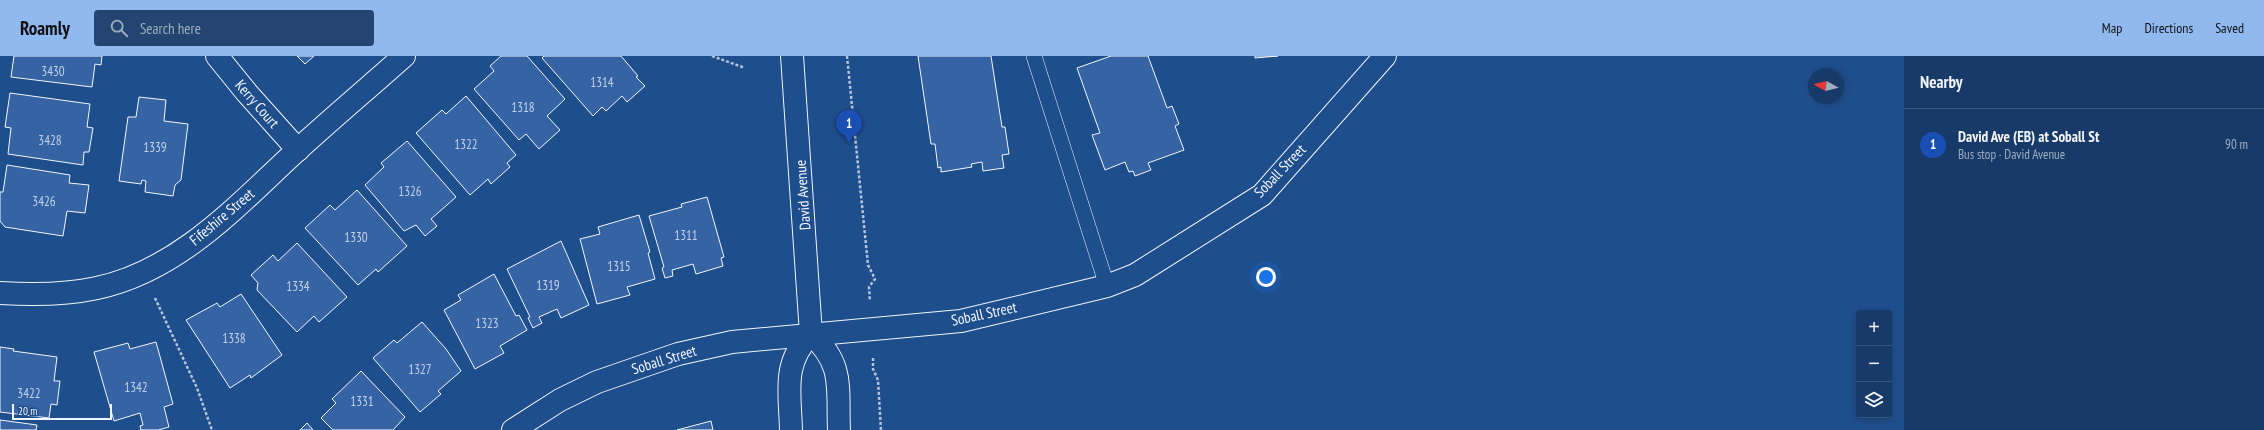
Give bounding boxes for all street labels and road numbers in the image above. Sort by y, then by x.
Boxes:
street label: Kerry Court [231,76,283,132]
street label: Soball Street [1250,140,1310,201]
street label: David Avenue [791,159,814,231]
street label: Fifeshire Street [185,184,258,249]
street label: Soball Street [949,297,1018,330]
street label: Soball Street [629,341,698,378]

